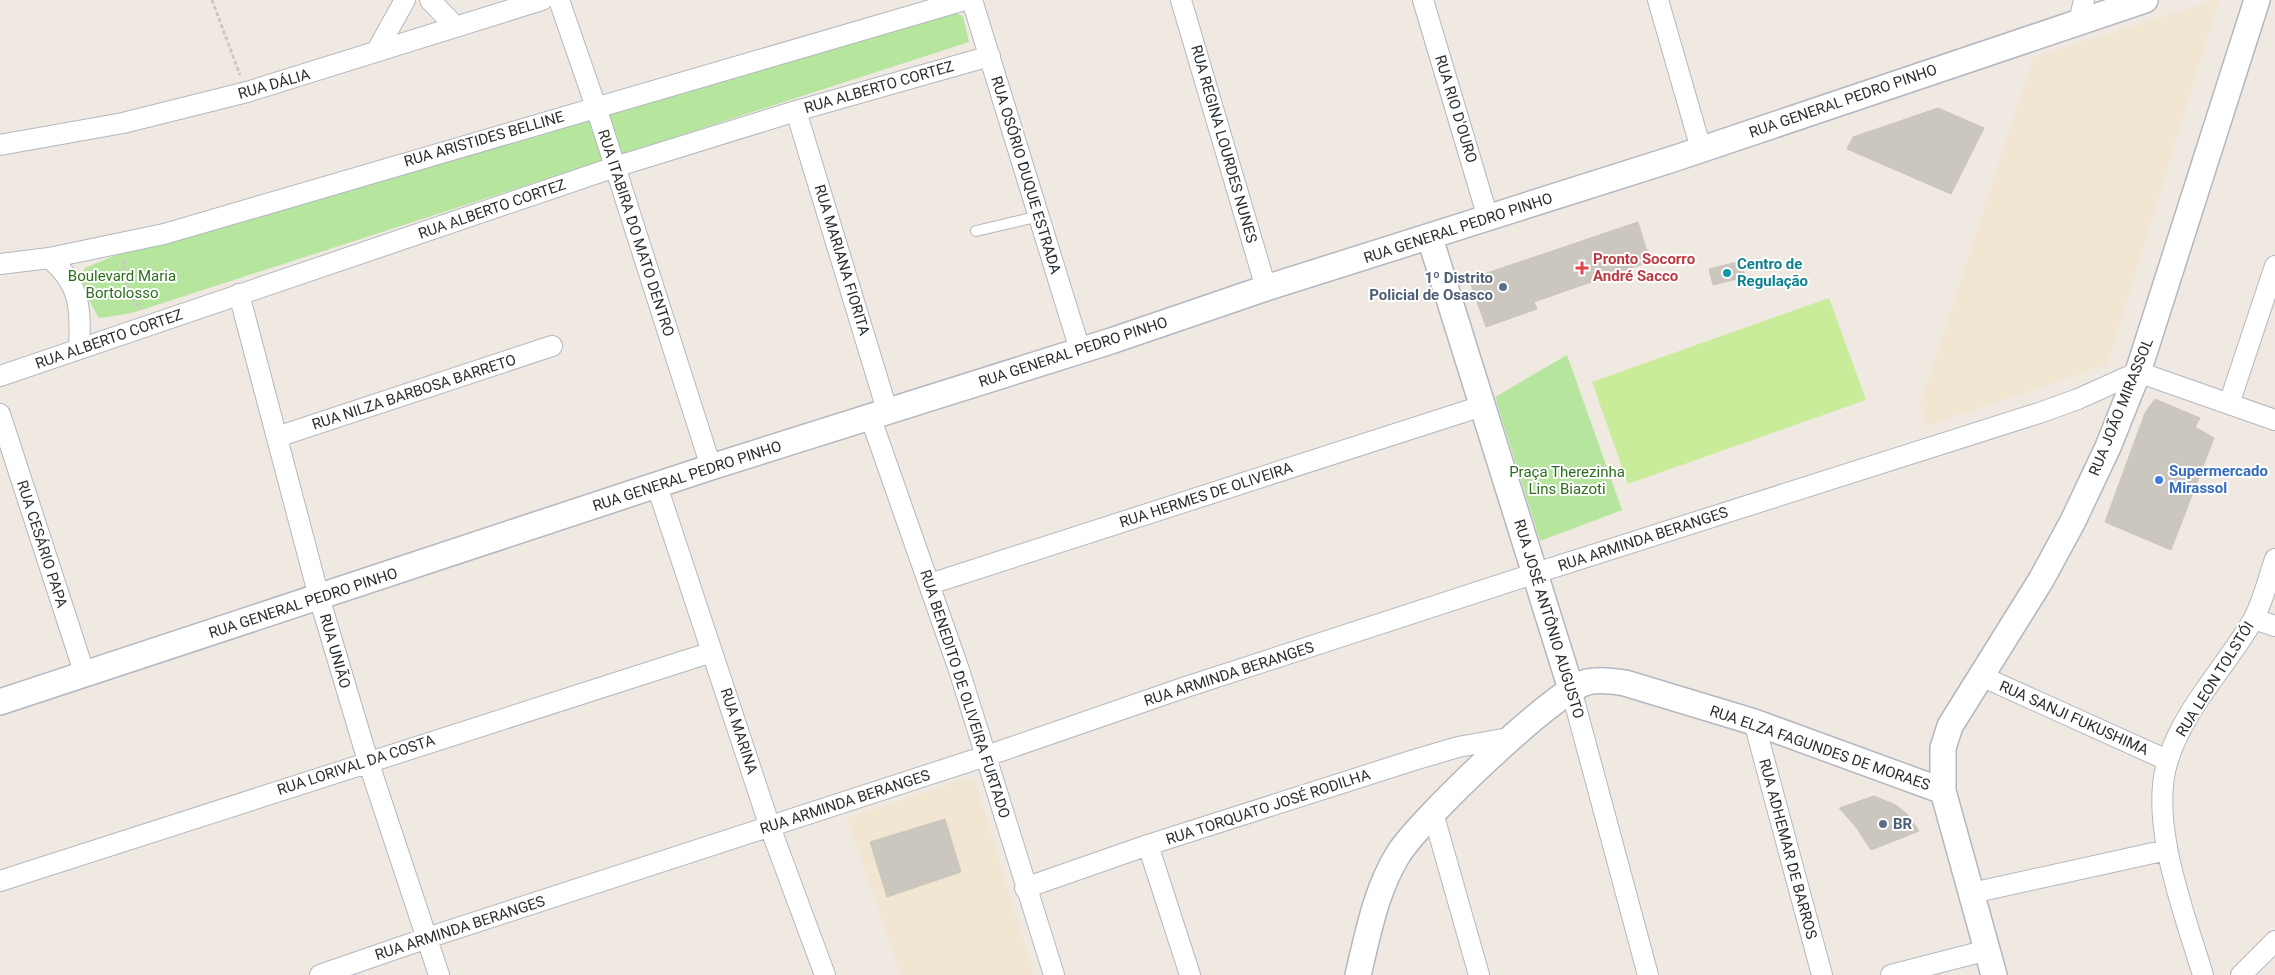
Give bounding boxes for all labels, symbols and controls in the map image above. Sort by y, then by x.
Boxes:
street label: RUA REGINA LOURDES NUNES [1187,43,1261,245]
street label: RUA RIO D'OURO [1431,53,1481,165]
street label: RUA ALBERTO CORTEZ [802,57,956,117]
street label: RUA GENERAL PEDRO PINHO [1747,60,1939,142]
street label: RUA DÁLIA [236,65,312,103]
street label: RUA OSÓRIO DUQUE ESTRADA [987,74,1065,276]
street label: RUA ARISTIDES BELLINE [402,107,567,170]
street label: RUA ITABIRA DO MATO DENTRO [594,127,678,339]
street label: RUA ALBERTO CORTEZ [416,175,568,243]
street label: RUA MARIANA FIORITA [810,182,874,338]
street label: RUA GENERAL PEDRO PINHO [1361,189,1555,267]
place label: Pronto Socorro André Sacco [1593,250,1695,285]
place label: Centro de Regulação [1737,255,1808,290]
marker: Pronto Socorro André Sacco [1575,261,1589,275]
park label: Boulevard Maria Bortolosso [68,267,176,302]
marker: Centro de Regulação [1721,267,1733,279]
place label: 1º Distrito Policial de Osasco [1369,269,1493,304]
marker: 1º Distrito Policial de Osasco [1497,281,1509,293]
street label: RUA ALBERTO CORTEZ [33,305,185,373]
street label: RUA GENERAL PEDRO PINHO [976,313,1170,391]
street label: RUA JOÃO MIRASSOL [2085,336,2157,478]
street label: RUA NILZA BARBOSA BARRETO [310,350,518,434]
street label: RUA GENERAL PEDRO PINHO [590,437,784,515]
street label: RUA HERMES DE OLIVEIRA [1117,458,1295,531]
place label: Supermercado Mirassol [2169,462,2268,497]
park label: Praça Therezinha Lins Biazoti [1509,463,1625,498]
marker: Supermercado Mirassol [2153,474,2165,486]
street label: RUA CESÁRIO PAPA [13,478,71,610]
street label: RUA ARMINDA BERANGES [1556,503,1730,575]
street label: RUA JOSÉ ANTÔNIO AUGUSTO [1510,517,1588,721]
street label: RUA GENERAL PEDRO PINHO [206,564,400,642]
street label: RUA BENEDITO DE OLIVEIRA FURTADO [916,567,1014,821]
street label: RUA UNIÃO [316,612,354,690]
street label: RUA LEON TOLSTÓI [2172,618,2258,740]
street label: RUA ARMINDA BERANGES [1142,638,1316,710]
street label: RUA SANJI FUKUSHIMA [1997,677,2152,759]
street label: RUA MARINA [717,686,761,776]
street label: RUA ELZA FAGUNDES DE MORAES [1707,702,1933,794]
street label: RUA LORIVAL DA COSTA [275,731,437,799]
street label: RUA ADHEMAR DE BARROS [1755,757,1821,941]
street label: RUA TORQUATO JOSÉ RODILHA [1164,765,1373,849]
street label: RUA ARMINDA BERANGES [758,766,932,838]
place label: BR [1893,815,1913,833]
marker: BR [1877,818,1889,830]
street label: RUA ARMINDA BERANGES [373,892,547,964]

